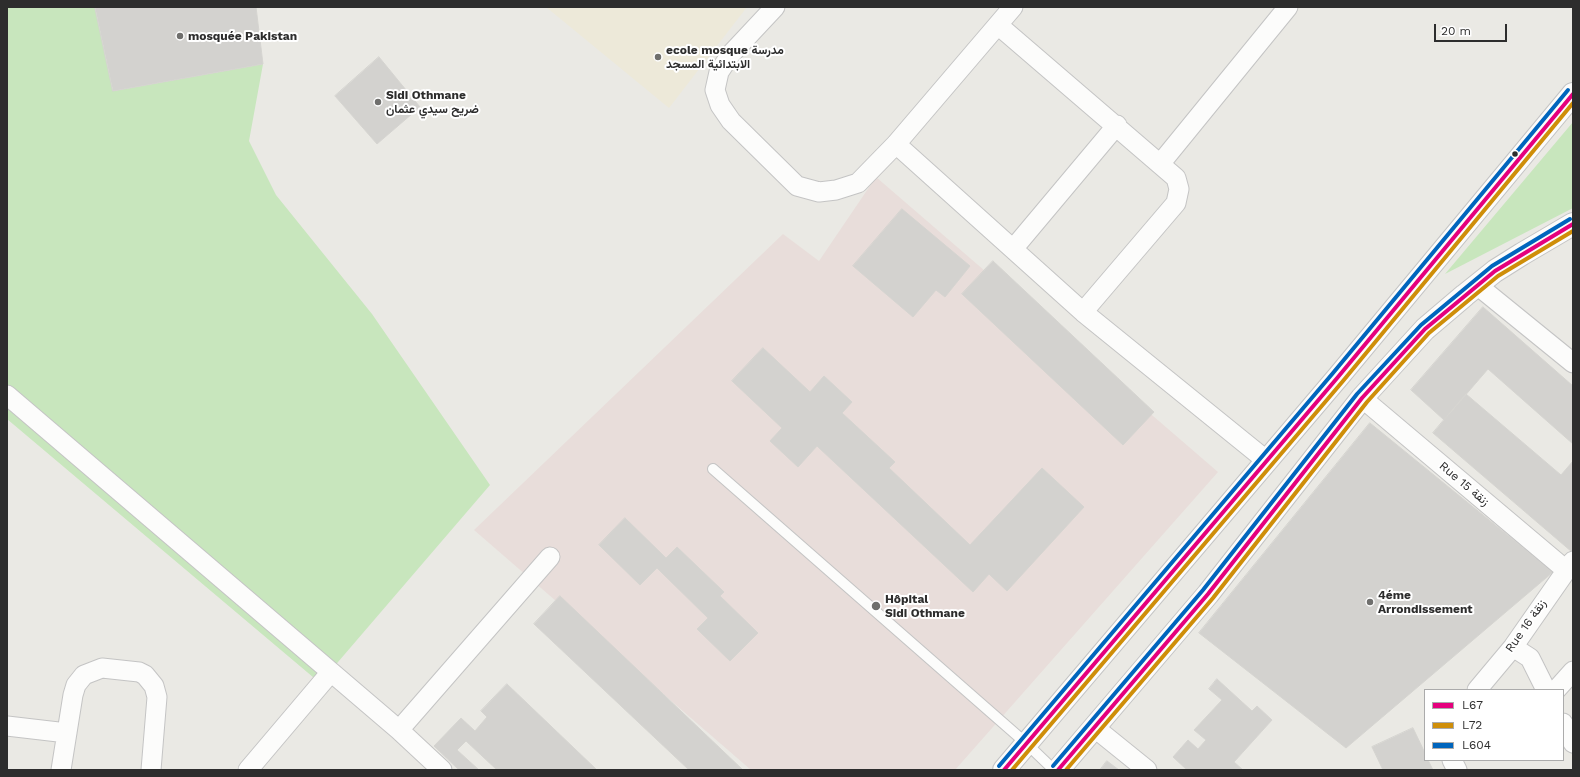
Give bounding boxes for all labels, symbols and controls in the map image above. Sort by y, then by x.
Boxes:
scale bar [1436,16,1509,42]
text: 20 m [1441,24,1471,38]
place label: mosquée Pakistan [188,29,297,43]
marker: mosquée Pakistan [175,31,185,41]
place label: ecole mosque مدرسة الابتدائية المسجد [666,43,784,71]
marker: ecole mosque مدرسة الابتدائية المسجد [653,52,663,62]
place label: Sidi Othmane ضريح سيدي عثمان [386,88,479,116]
marker: Sidi Othmane ضريح سيدي عثمان [373,97,383,107]
unlabelled marker [1510,149,1520,159]
street label: Rue 15 زنقة [1436,459,1492,509]
place label: 4éme Arrondissement [1378,588,1473,616]
place label: Hôpital Sidi Othmane [885,592,965,620]
marker: 4éme Arrondissement [1365,597,1375,607]
street label: Rue 16 زنقة [1503,597,1549,655]
marker: Hôpital Sidi Othmane [870,600,882,612]
legend [1424,689,1564,761]
text: L67 [1462,698,1483,712]
text: L72 [1462,718,1482,732]
text: L604 [1462,738,1491,752]

